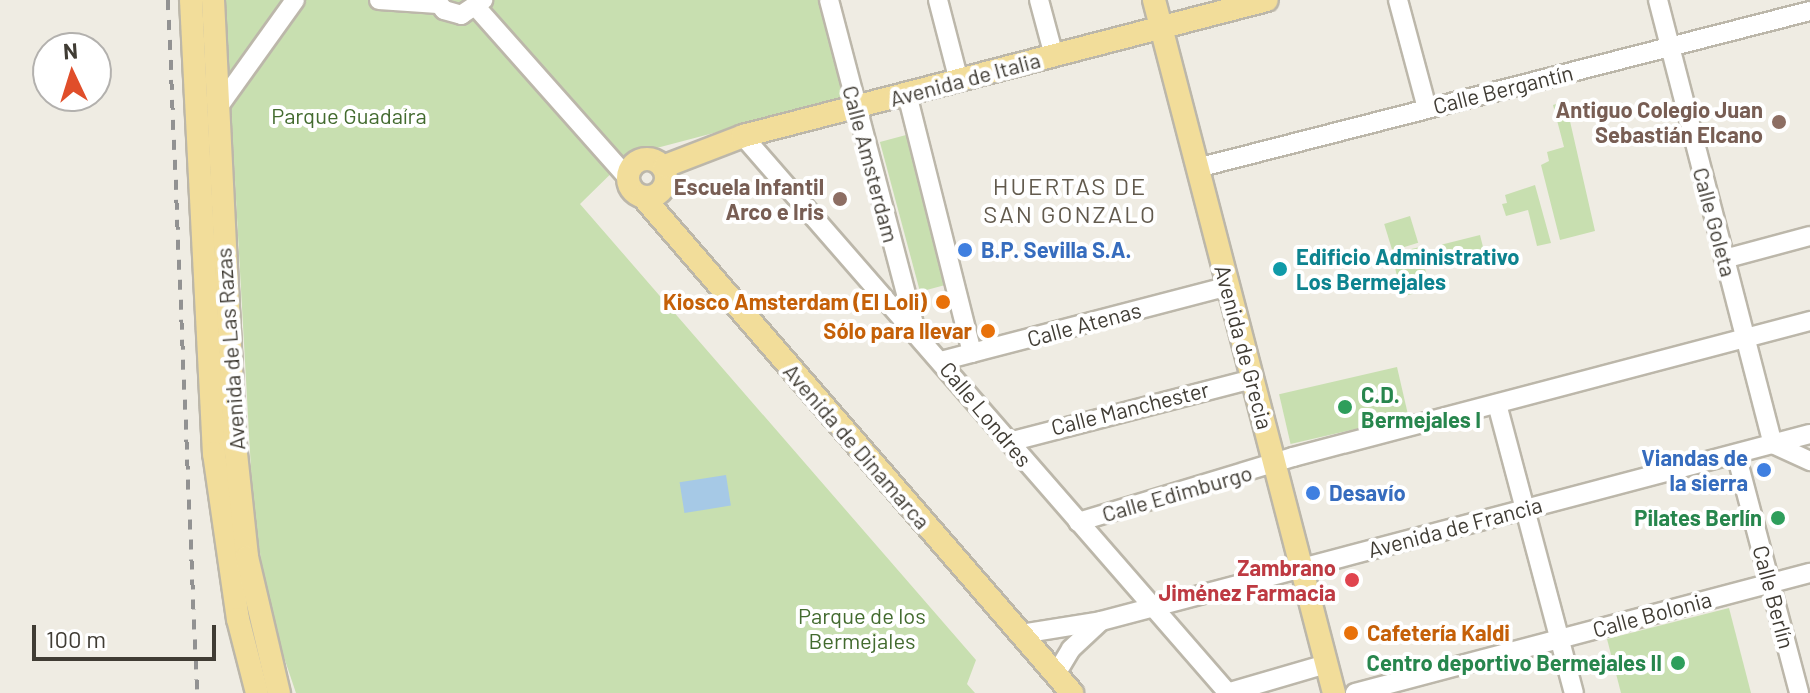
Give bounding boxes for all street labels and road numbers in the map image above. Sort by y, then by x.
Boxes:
street label: Avenida de Italia [887,46,1043,112]
street label: Calle Bergantín [1430,59,1576,119]
street label: Calle Amsterdam [837,83,905,245]
street label: Calle Goleta [1688,164,1742,280]
street label: Avenida de Las Razas [210,247,250,451]
street label: Avenida de Grecia [1209,262,1279,432]
street label: Calle Atenas [1024,296,1144,352]
street label: Calle Londres [934,356,1038,472]
street label: Avenida de Dinamarca [778,358,936,534]
street label: Calle Manchester [1048,376,1212,440]
street label: Calle Edimburgo [1099,459,1255,527]
street label: Avenida de Francia [1365,491,1545,563]
street label: Calle Berlín [1748,542,1800,652]
street label: Calle Bolonia [1590,585,1714,643]

